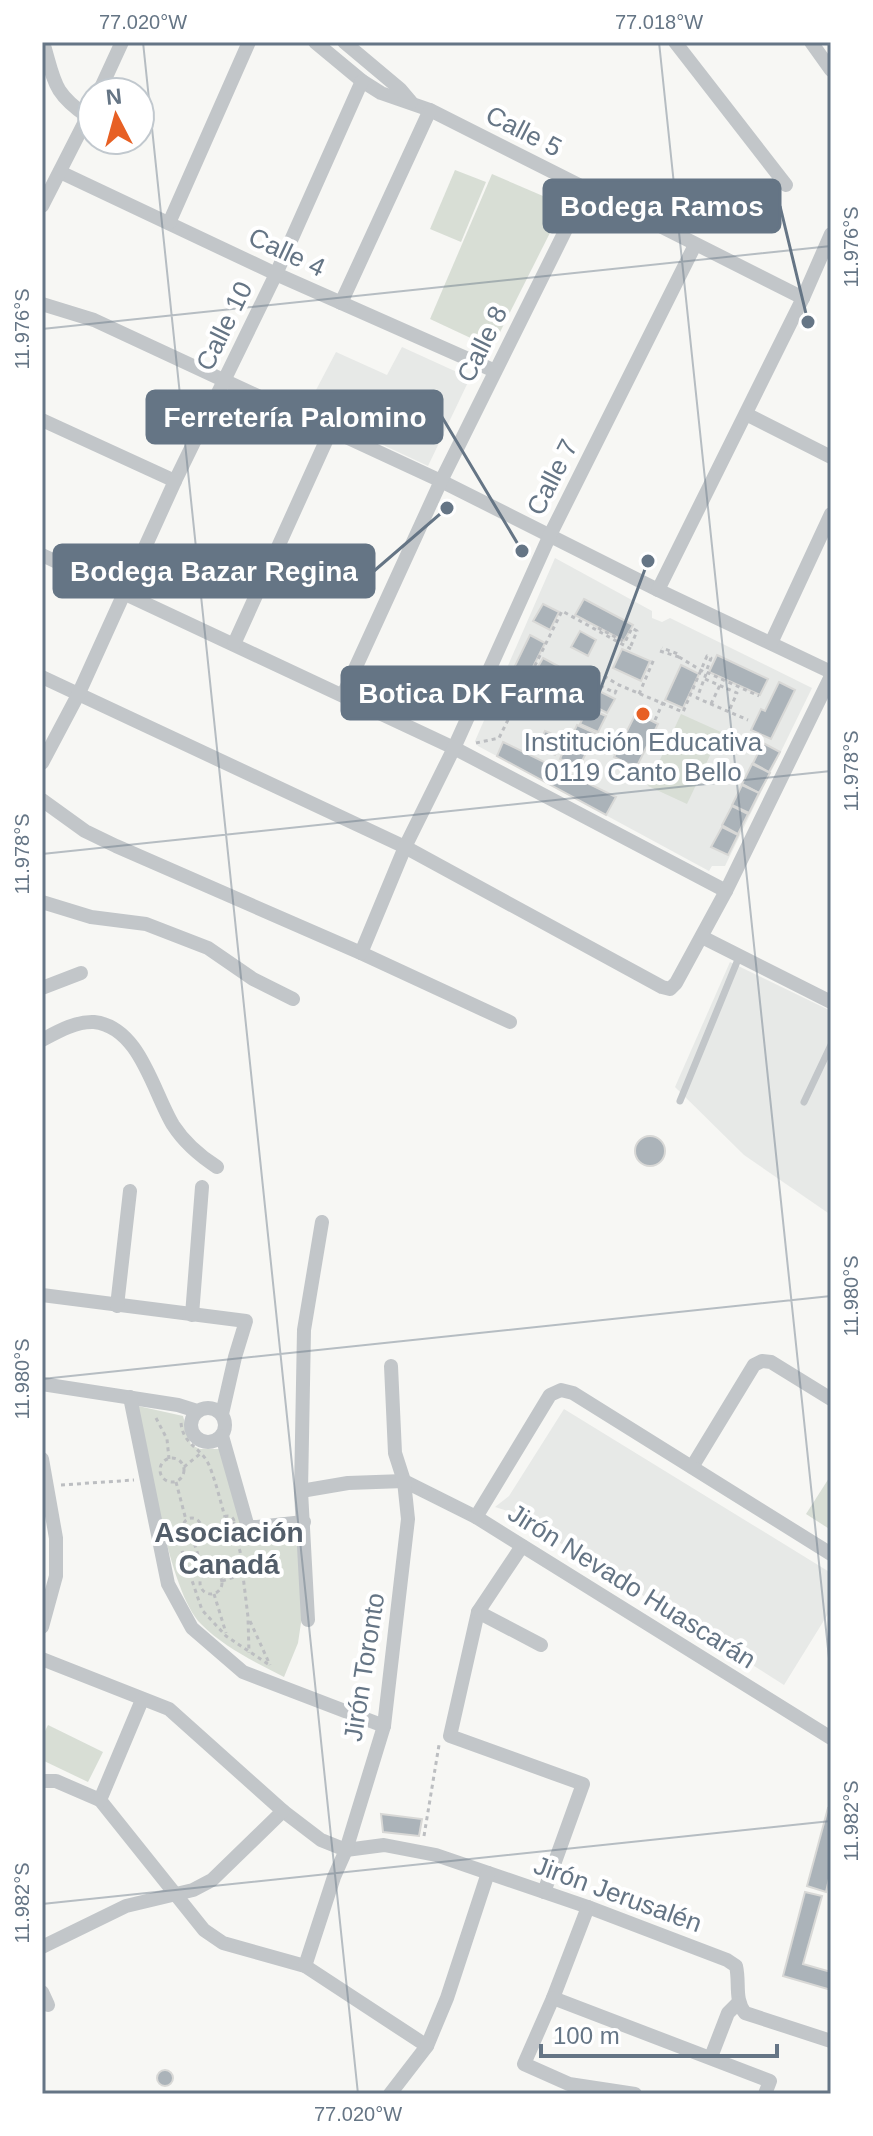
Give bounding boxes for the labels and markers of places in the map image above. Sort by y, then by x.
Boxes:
callout: Bodega Ramos [544,180,780,232]
callout: Ferretería Palomino [147,391,442,443]
callout: Bodega Bazar Regina [54,545,374,597]
callout: Botica DK Farma [342,667,599,719]
marker: Institución Educativa 0119 Canto Bello [634,705,652,723]
place label: Institución Educativa 0119 Canto Bello [524,727,763,787]

